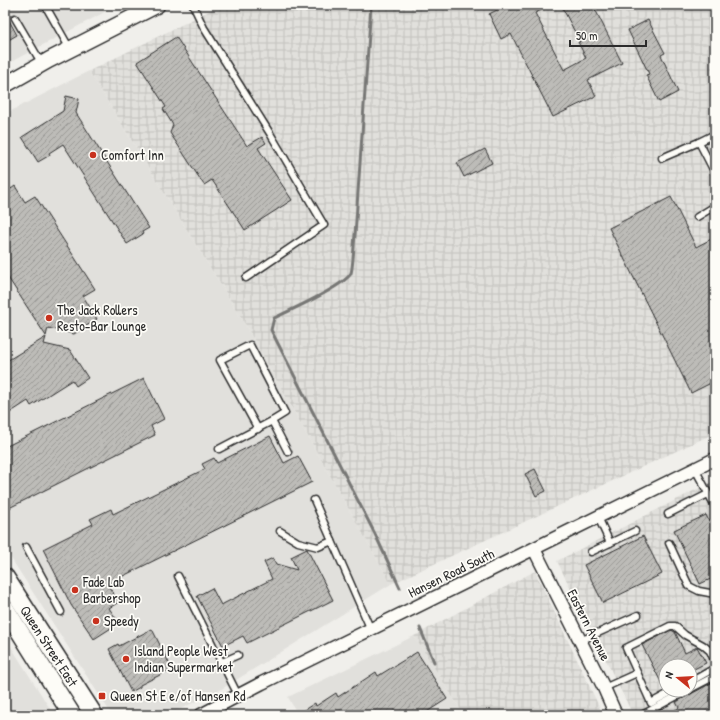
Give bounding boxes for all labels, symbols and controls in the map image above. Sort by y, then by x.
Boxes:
scale bar [570,22,646,48]
text: 50 m [576,27,597,44]
place label: Comfort Inn [101,145,164,164]
marker: Comfort Inn [88,150,98,160]
place label: The Jack Rollers Resto-Bar Lounge [57,300,147,336]
marker: The Jack Rollers Resto-Bar Lounge [44,313,54,323]
street label: Hansen Road South [405,543,497,602]
place label: Fade Lab Barbershop [82,572,141,608]
marker: Fade Lab Barbershop [70,585,80,595]
street label: Eastern Avenue [563,586,616,664]
street label: Queen Street East [16,601,83,690]
place label: Speedy [104,611,139,631]
marker: Speedy [91,616,101,626]
place label: Island People West Indian Supermarket [134,641,233,677]
marker: Island People West Indian Supermarket [121,654,131,664]
north arrow [658,658,698,698]
text: N [661,670,676,680]
place label: Queen St E e/of Hansen Rd [110,686,246,705]
marker: Queen St E e/of Hansen Rd [97,691,107,701]

